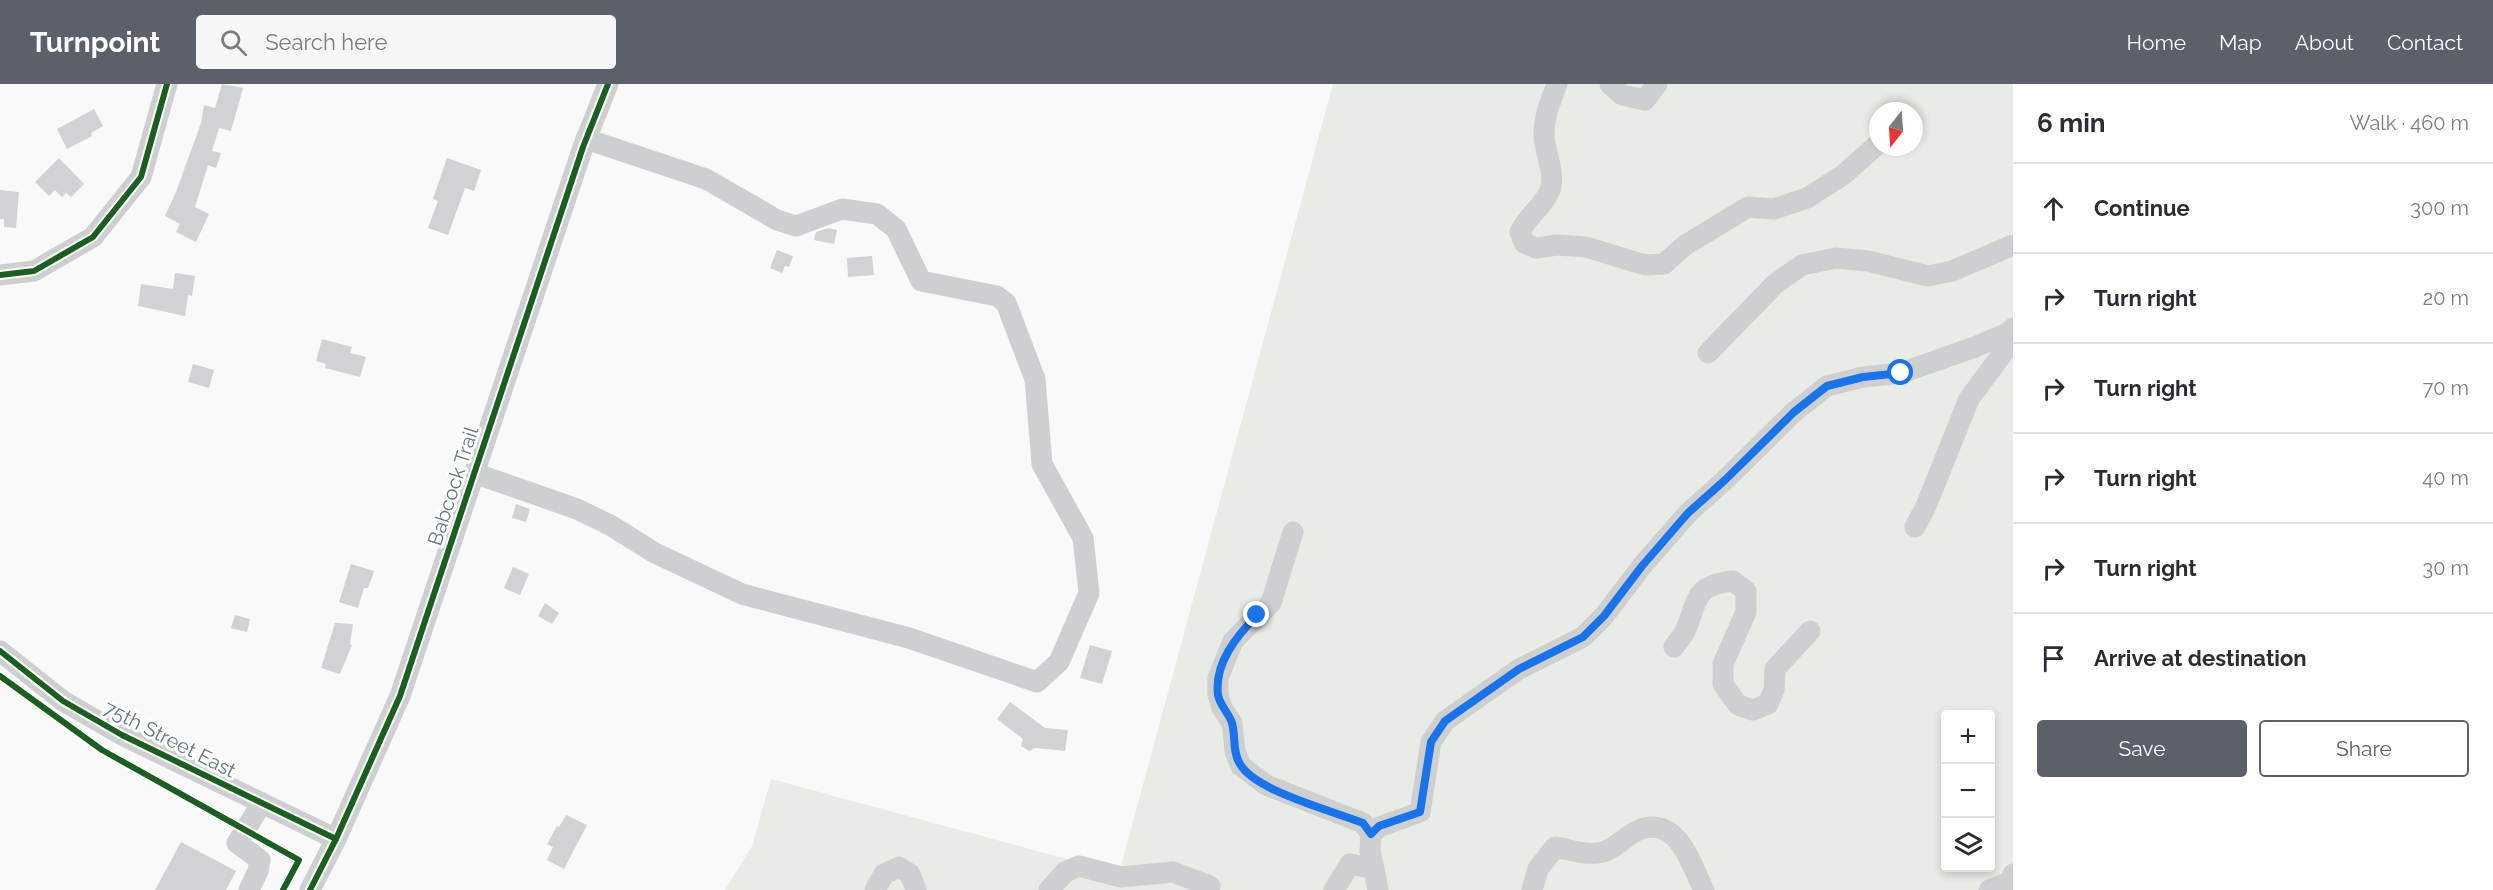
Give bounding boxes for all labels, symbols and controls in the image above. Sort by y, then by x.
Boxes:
search box [196,15,616,69]
text: Turnpoint [30,26,160,59]
icon: search [217,26,250,59]
text: Search here [265,29,387,55]
text: Home [2127,30,2186,55]
text: Map [2219,30,2262,55]
text: About [2295,30,2354,55]
text: Contact [2387,30,2463,55]
north arrow [1869,102,1923,156]
text: 6 min [2037,108,2106,138]
text: Walk · 460 m [2350,111,2469,135]
icon: ahead [2037,192,2070,225]
text: Continue [2094,195,2190,221]
text: 300 m [2410,196,2469,220]
icon: right [2037,282,2070,315]
text: Turn right [2094,285,2197,311]
text: 20 m [2423,286,2469,310]
route start [1887,359,1913,385]
icon: right [2037,372,2070,405]
text: Turn right [2094,375,2197,401]
text: 70 m [2423,376,2469,400]
street label: Babcock Trail [423,423,484,548]
icon: right [2037,462,2070,495]
text: Turn right [2094,465,2197,491]
text: 40 m [2422,466,2469,490]
icon: right [2037,552,2070,585]
text: Turn right [2094,555,2197,581]
text: 30 m [2423,556,2469,580]
route end [1243,601,1269,627]
icon: arrive [2037,642,2070,675]
text: Arrive at destination [2094,645,2307,671]
street label: 75th Street East [100,695,240,783]
map controls [1941,710,1995,872]
button: + [1941,710,1995,764]
button: Save [2037,720,2247,777]
button: Share [2259,720,2469,777]
button: − [1941,764,1995,818]
button: layers [1941,818,1995,872]

